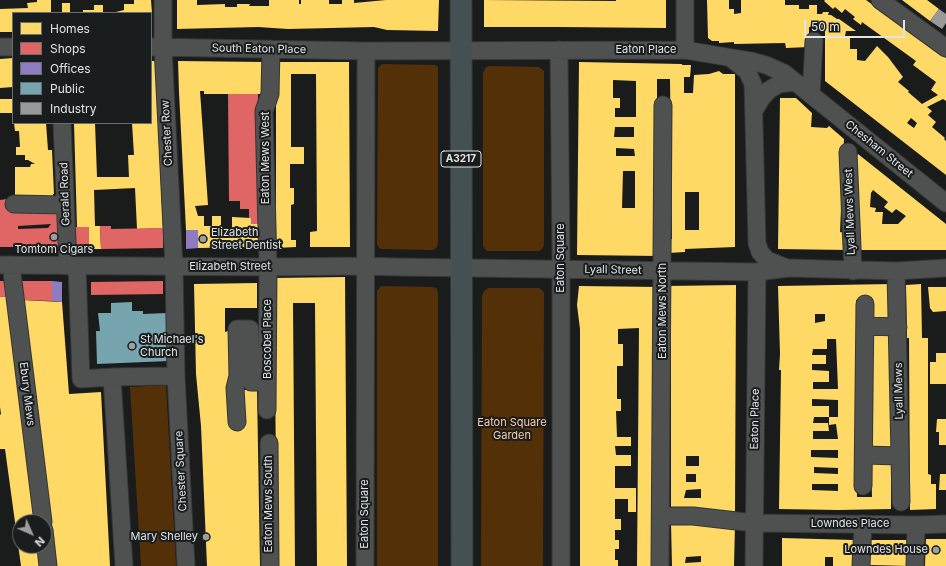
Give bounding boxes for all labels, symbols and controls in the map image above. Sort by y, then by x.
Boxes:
legend [12,12,152,124]
scale bar [806,12,907,38]
text: 50 m [811,19,840,34]
text: Homes [50,21,90,36]
text: Shops [50,41,86,56]
street label: South Eaton Place [212,42,306,56]
street label: Eaton Place [615,43,677,57]
text: Offices [50,61,91,76]
text: Public [50,81,85,96]
street label: Chester Row [159,100,175,166]
text: Industry [50,101,96,116]
street label: Eaton Mews West [259,112,273,204]
street label: Chesham Street [843,118,915,180]
road number: A3217 [441,151,481,167]
street label: Gerald Road [57,162,73,226]
street label: Lyall Mews West [842,169,858,255]
street label: Eaton Square [554,223,568,293]
place label: Elizabeth Street Dentist [211,226,282,252]
marker: Tomtom Cigars [49,232,59,242]
marker: Elizabeth Street Dentist [198,234,208,244]
place label: Tomtom Cigars [15,243,93,257]
street label: Elizabeth Street [189,260,271,274]
street label: Lyall Street [584,263,642,277]
street label: Eaton Mews North [656,263,670,359]
street label: Boscobel Place [261,299,275,379]
place label: St Michael's Church [140,333,203,359]
marker: St Michael's Church [127,341,137,351]
street label: Ebury Mews [17,361,37,427]
street label: Lyall Mews [892,362,906,420]
street label: Eaton Place [748,388,762,450]
park label: Eaton Square Garden [477,416,547,442]
street label: Chester Square [172,430,190,512]
street label: Eaton Mews South [262,456,276,552]
street label: Eaton Square [358,479,372,549]
north arrow [12,514,52,554]
street label: Lowndes Place [811,517,889,531]
place label: Mary Shelley [131,530,198,544]
marker: Mary Shelley [201,532,211,542]
text: N [32,534,48,550]
place label: Lowndes House [844,543,928,557]
marker: Lowndes House [931,545,941,555]

